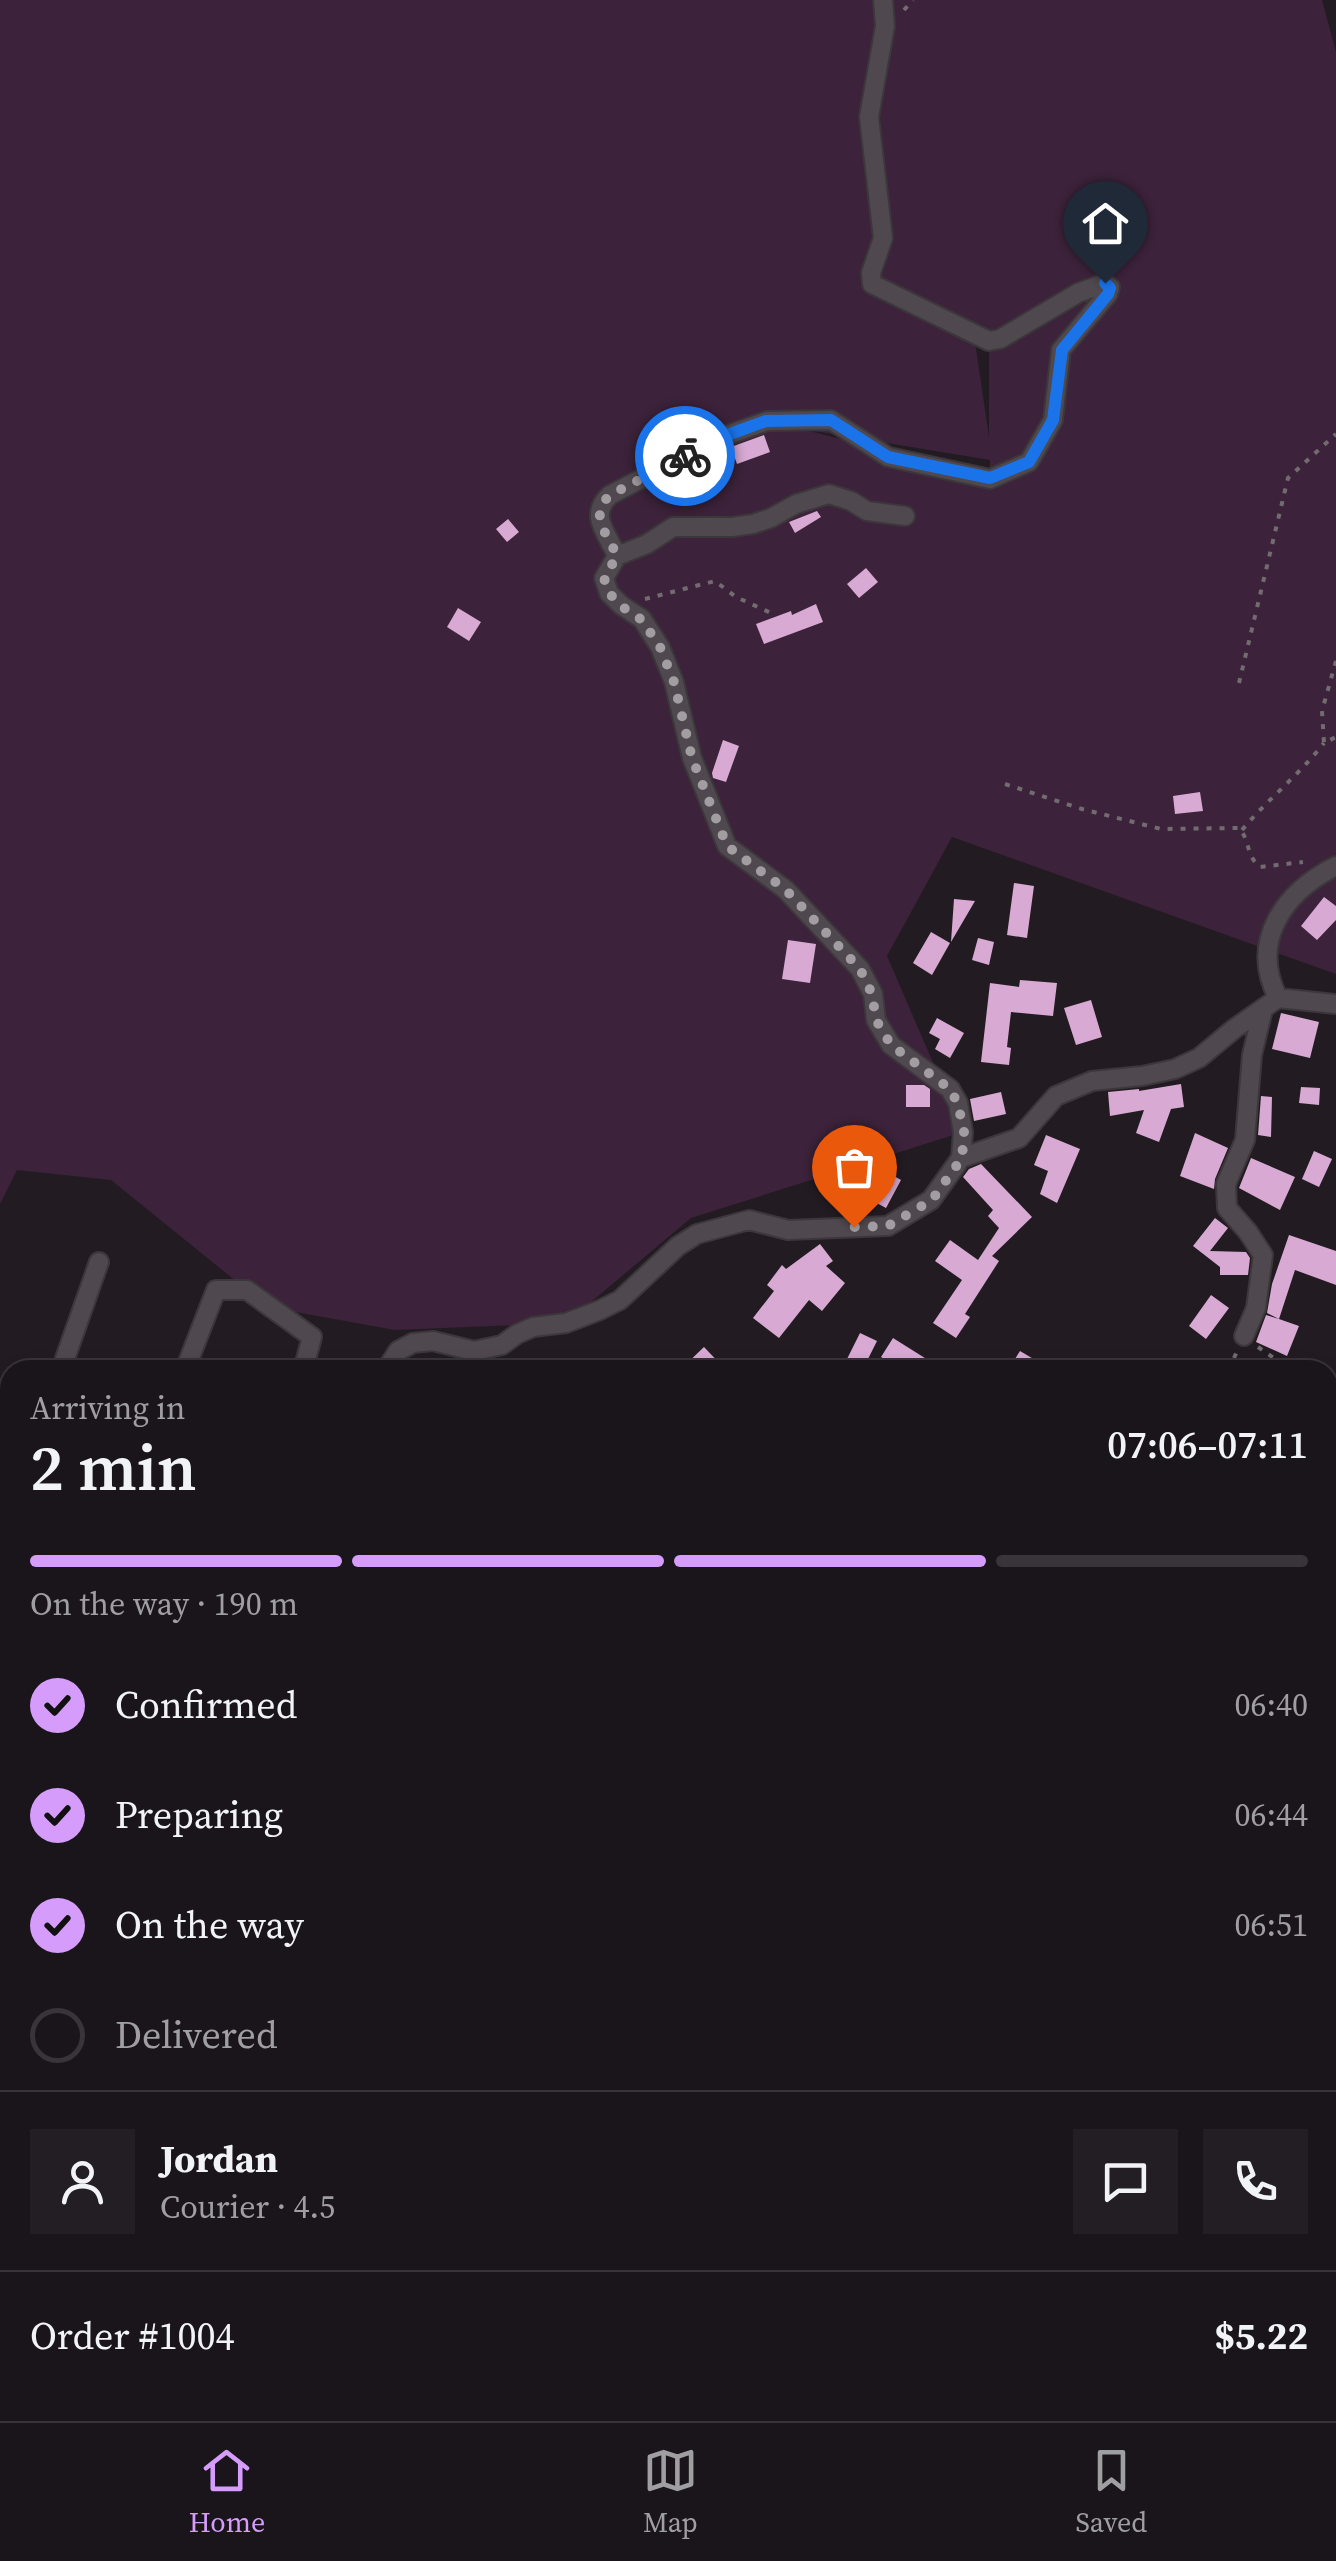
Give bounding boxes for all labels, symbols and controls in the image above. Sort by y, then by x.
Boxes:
pin [1063,181,1148,284]
icon: home [1078,196,1133,251]
courier [635,406,735,506]
icon: bike [658,429,713,484]
pin [812,1125,897,1228]
icon: bag [827,1140,882,1195]
text: Arriving in [30,1386,185,1430]
text: 07:06–07:11 [1107,1419,1308,1471]
text: 2 min [30,1423,197,1512]
text: On the way · 190 m [30,1582,298,1626]
icon: check [30,1678,85,1733]
text: Confirmed [115,1679,297,1731]
text: 06:40 [1234,1683,1308,1727]
icon: check [30,1788,85,1843]
text: Preparing [115,1789,283,1841]
text: 06:44 [1234,1793,1308,1837]
icon: check [30,1898,85,1953]
text: On the way [115,1899,304,1951]
text: 06:51 [1234,1903,1308,1947]
text: Delivered [115,2009,278,2061]
button: person [30,2129,135,2234]
button: chat [1073,2129,1178,2234]
button: phone [1203,2129,1308,2234]
text: Jordan [160,2133,278,2185]
text: Courier · 4.5 [160,2185,335,2229]
text: Order #1004 [30,2310,234,2362]
text: $5.22 [1214,2310,1308,2362]
tab: Home [189,2443,265,2541]
tab: Map [643,2443,698,2541]
tab: Saved [1075,2443,1147,2541]

